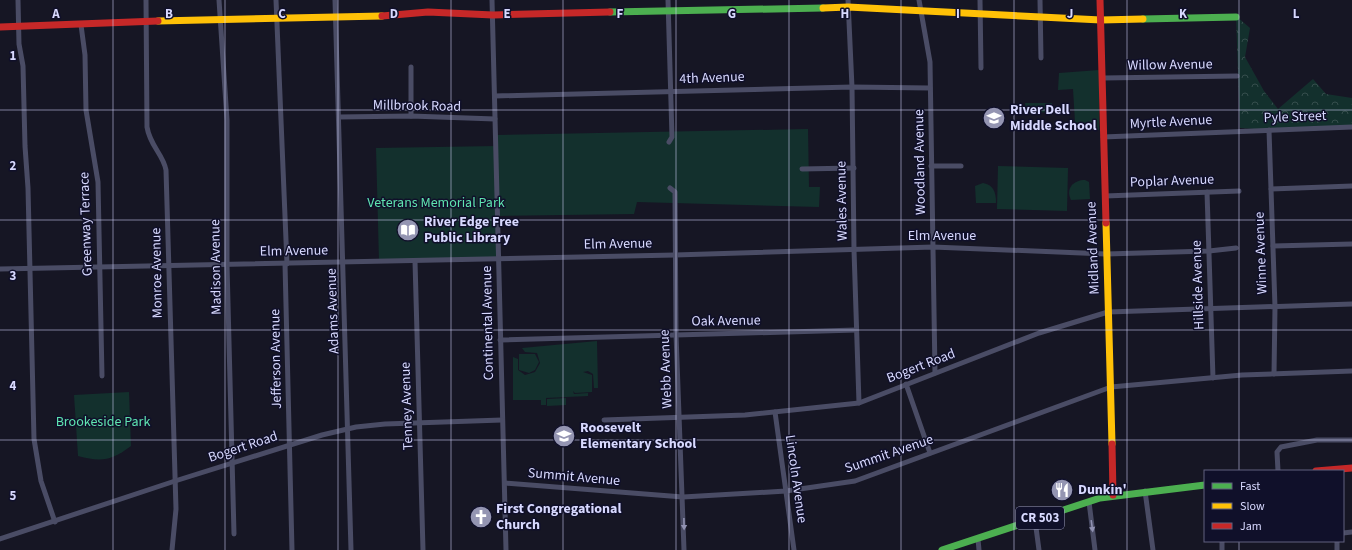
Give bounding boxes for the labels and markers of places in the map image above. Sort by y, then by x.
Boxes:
place label: River Dell Middle School [1010,100,1097,136]
school or university icon: River Dell Middle School [981,105,1007,131]
place label: River Edge Free Public Library [424,212,519,248]
library icon: River Edge Free Public Library [395,217,421,243]
place label: Roosevelt Elementary School [580,418,696,454]
school or university icon: Roosevelt Elementary School [551,423,577,449]
restaurant icon: Dunkin' [1049,477,1075,503]
place label: Dunkin' [1078,480,1127,500]
place label: First Congregational Church [496,499,621,535]
church icon: First Congregational Church [468,504,494,530]

